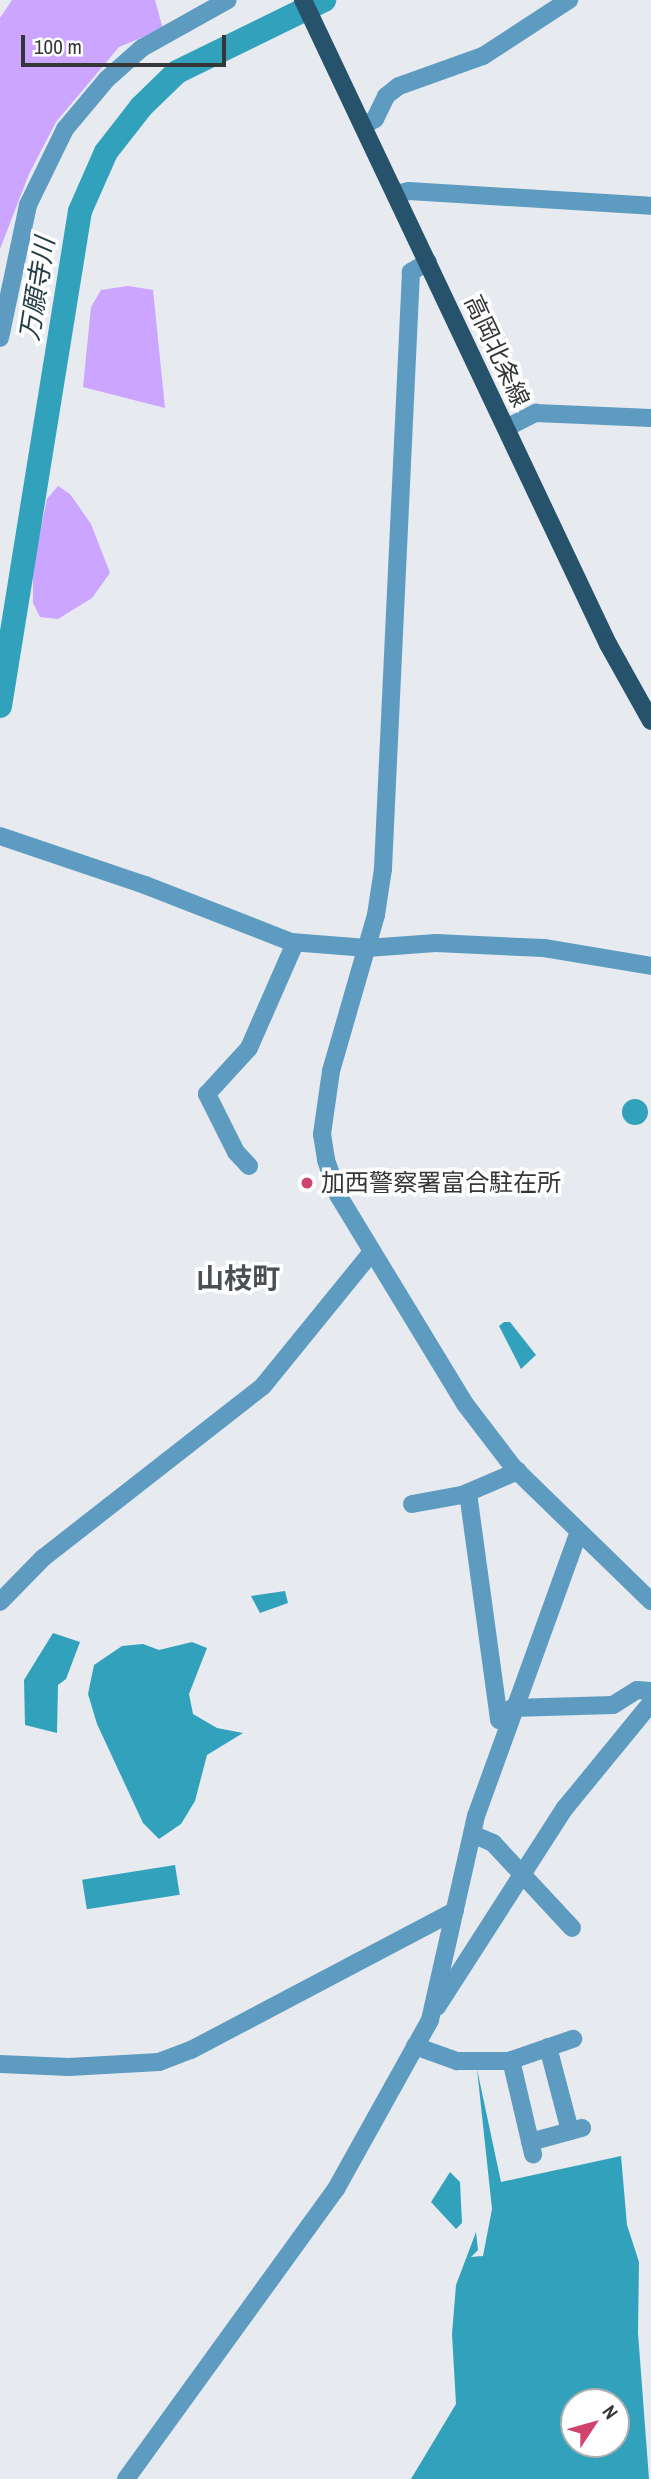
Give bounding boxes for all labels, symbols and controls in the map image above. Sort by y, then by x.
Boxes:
scale bar [24,21,229,65]
text: 100 m [34,32,82,61]
water label: 万願寺川 [13,235,61,343]
street label: 高岡北条線 [459,291,535,411]
place label: 加西警察署富合駐在所 [321,1169,561,1197]
marker: 加西警察署富合駐在所 [299,1175,315,1191]
district label: 山枝町 [196,1261,280,1295]
north arrow [560,2388,630,2458]
text: N [597,2400,624,2424]

